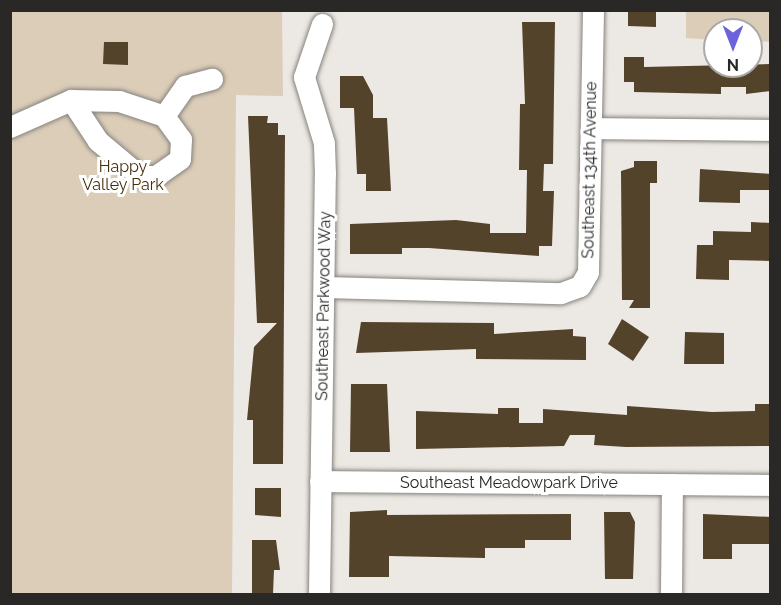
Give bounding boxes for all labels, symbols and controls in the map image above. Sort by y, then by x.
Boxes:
north arrow [703,18,763,78]
text: N [727,55,739,74]
street label: Southeast 134th Avenue [579,81,601,259]
park label: Happy Valley Park [82,157,164,195]
street label: Southeast Parkwood Way [313,211,335,401]
street label: Southeast Meadowpark Drive [400,473,618,493]

